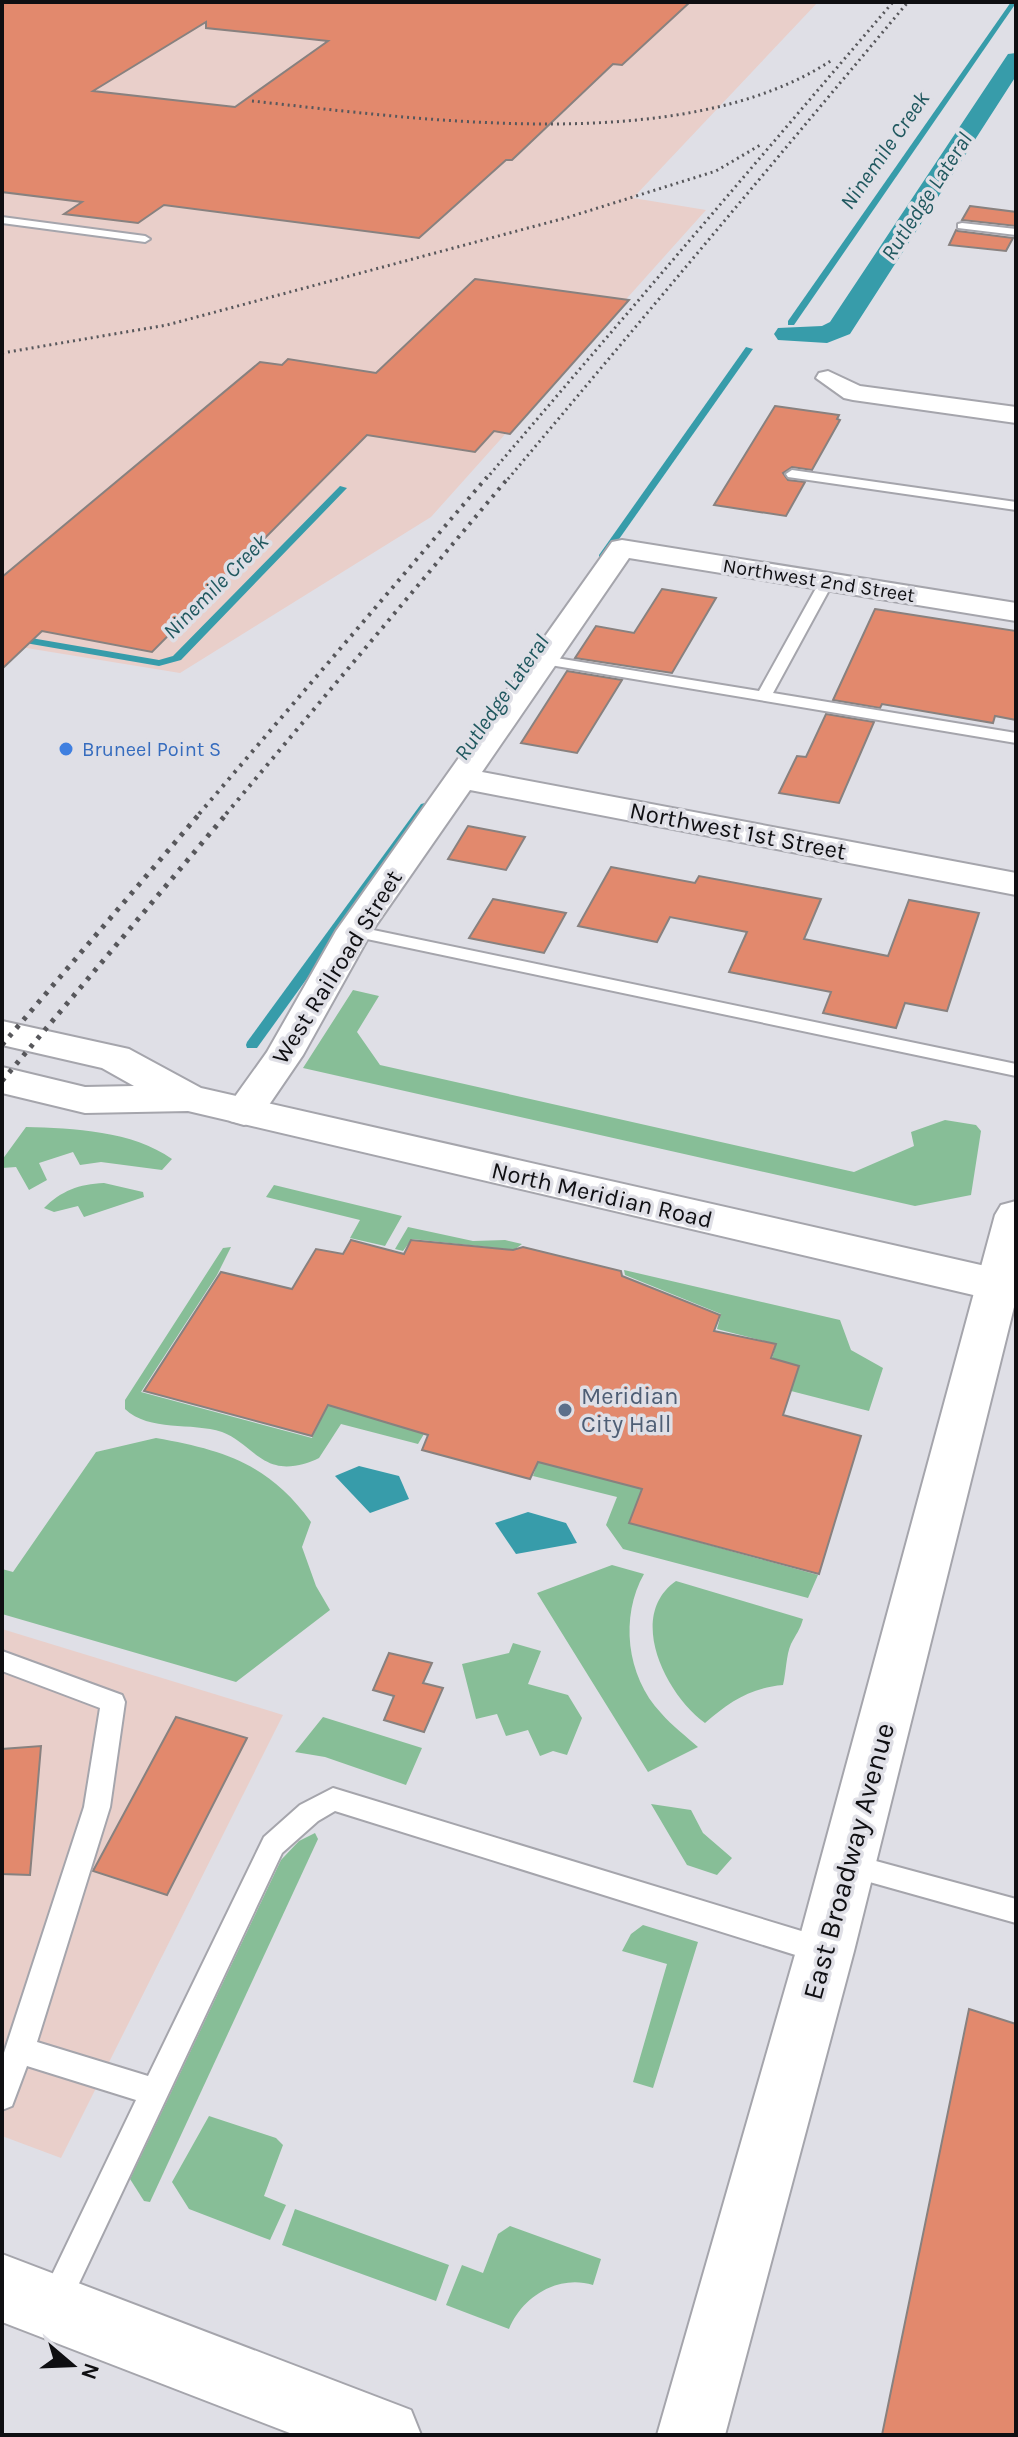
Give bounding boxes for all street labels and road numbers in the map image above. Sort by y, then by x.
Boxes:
street label: Northwest 2nd Street [721,554,917,607]
street label: Northwest 1st Street [627,796,849,866]
street label: West Railroad Street [266,865,408,1069]
street label: North Meridian Road [489,1156,715,1234]
street label: East Broadway Avenue [796,1719,901,2003]

